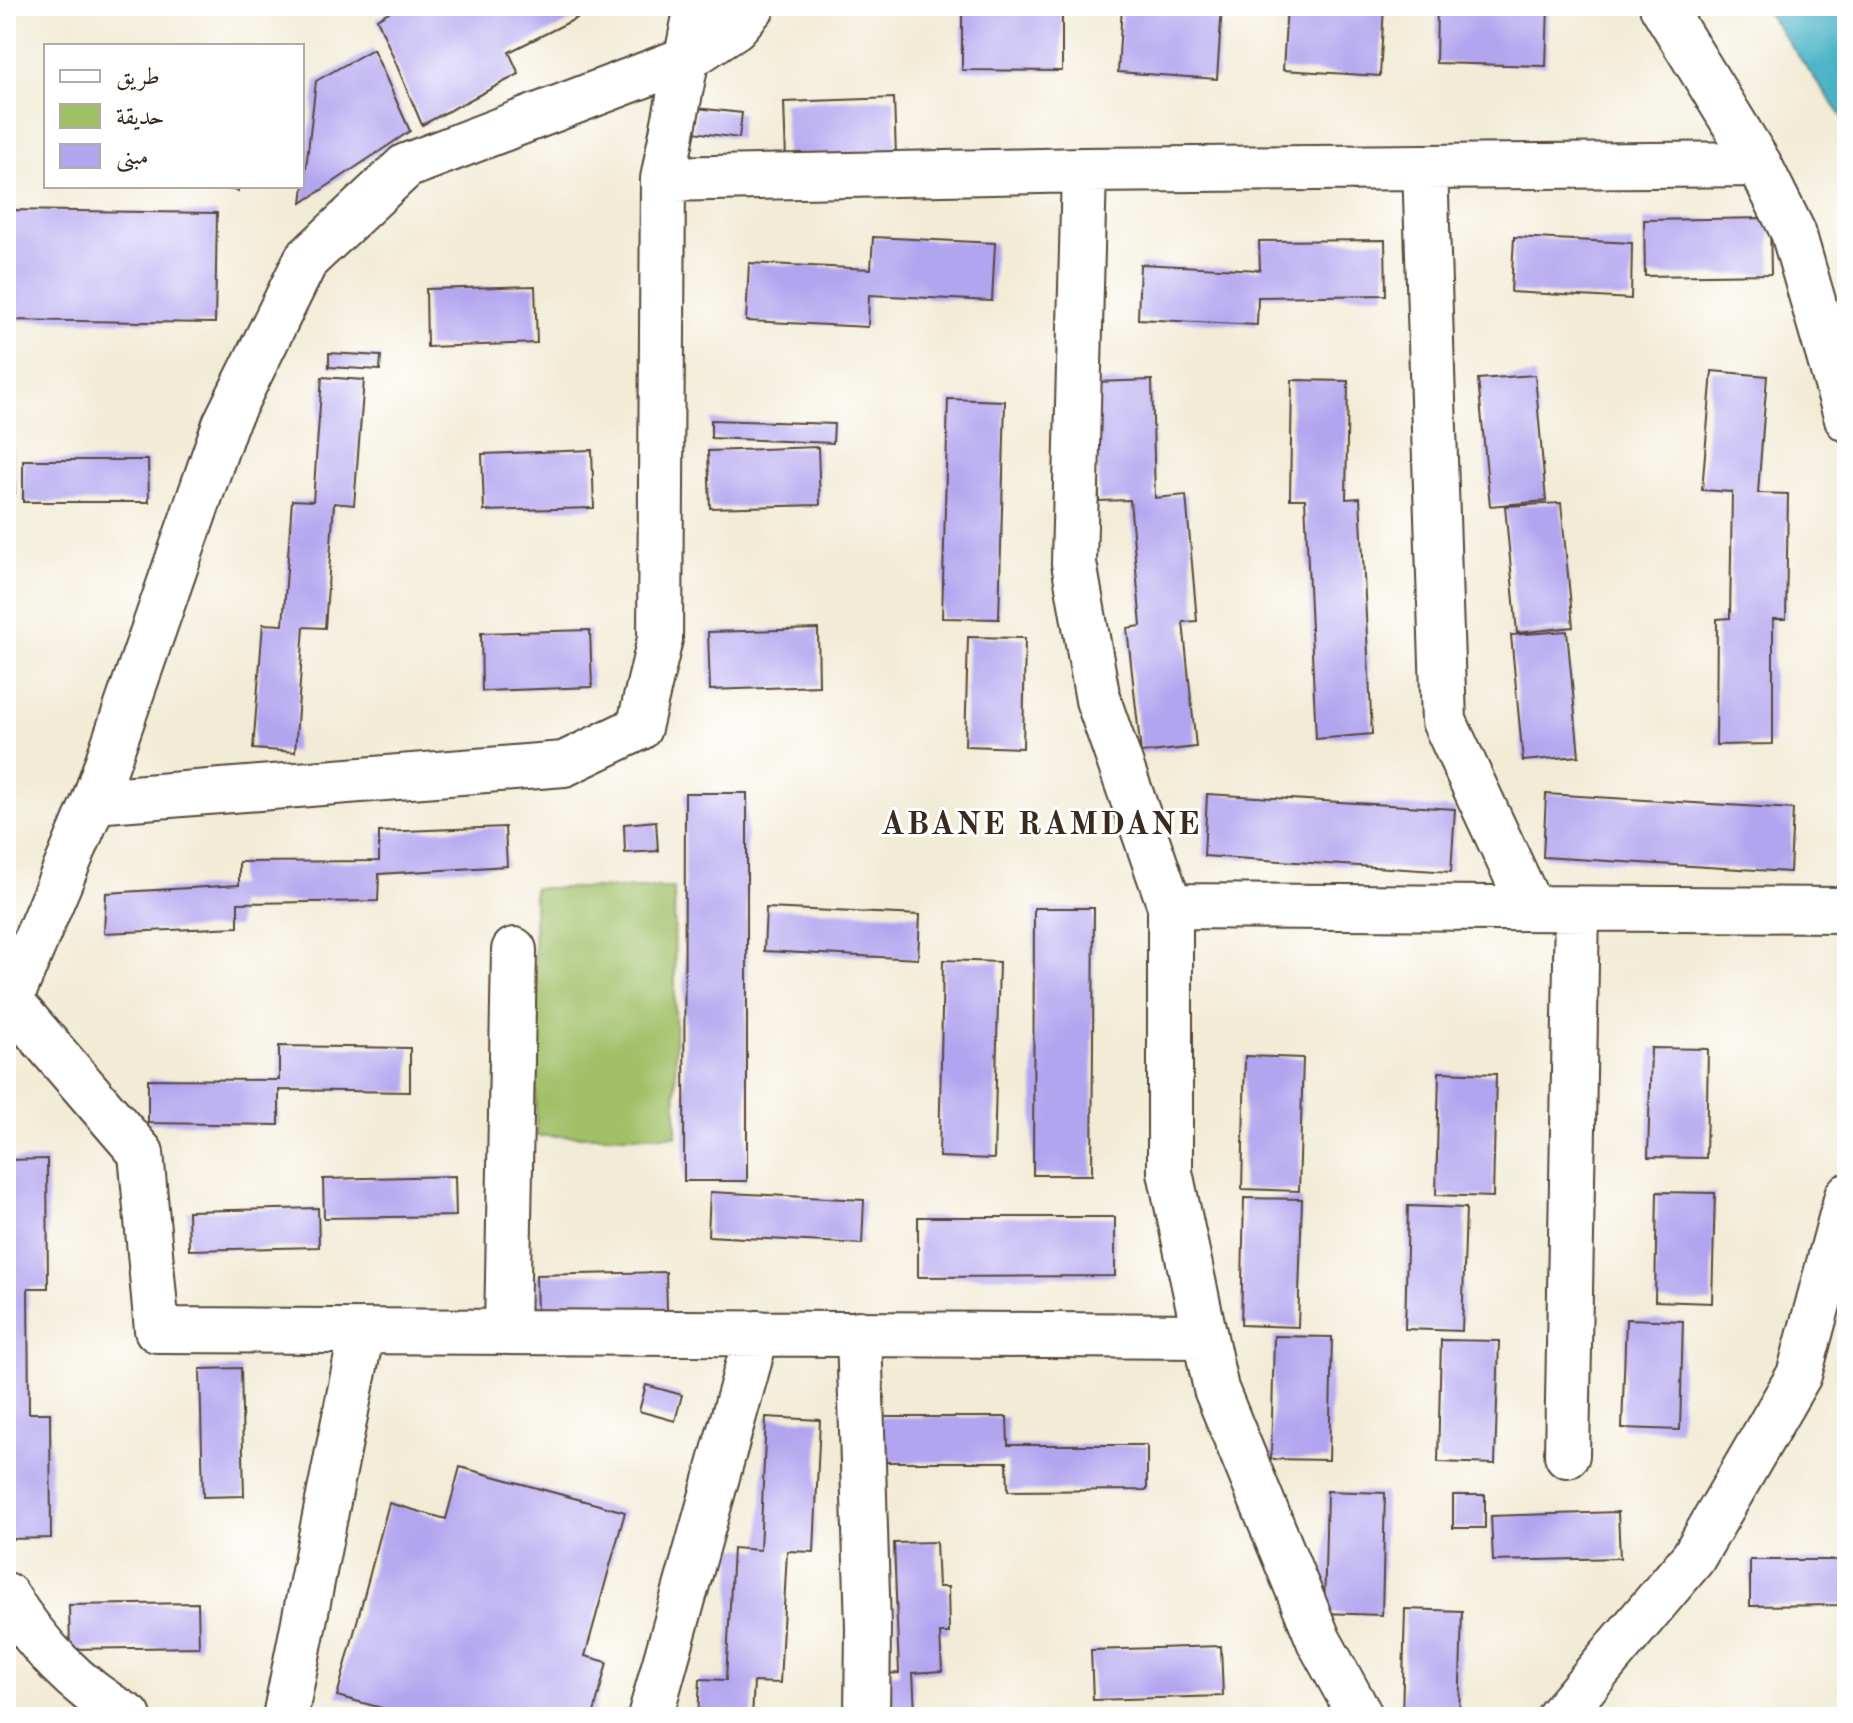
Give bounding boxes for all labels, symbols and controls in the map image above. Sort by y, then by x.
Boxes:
legend [44,44,304,188]
text: طريق [116,66,160,91]
text: حديقة [116,106,165,131]
text: مبنى [116,146,149,173]
district label: ABANE RAMDANE [880,810,1202,842]

